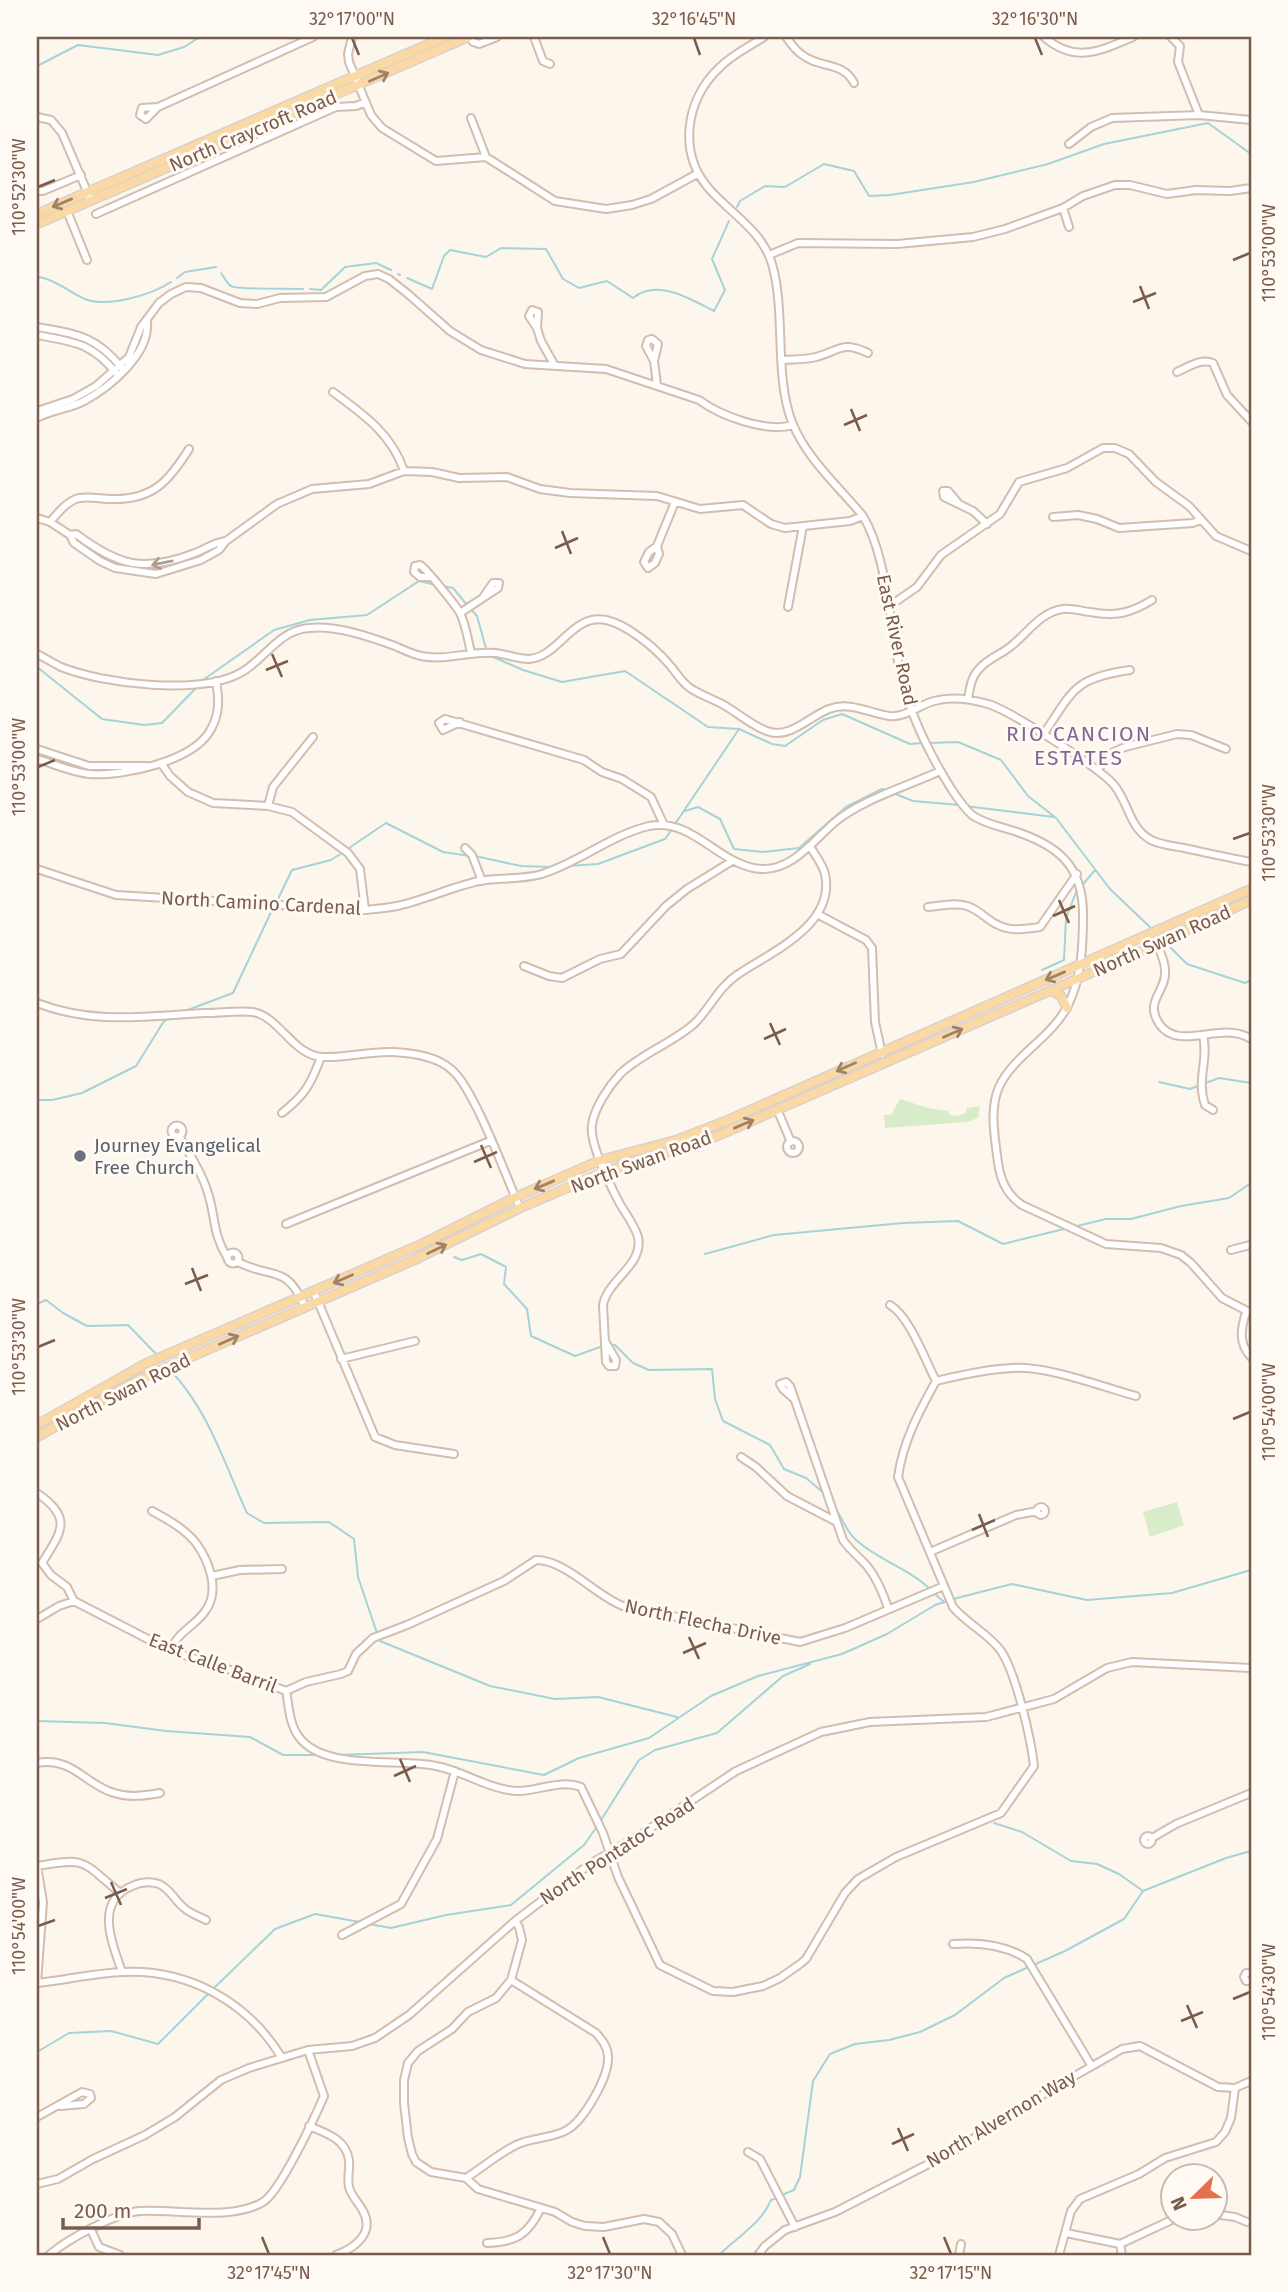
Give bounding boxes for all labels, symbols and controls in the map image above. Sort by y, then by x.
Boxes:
text: 32°17'00"N [309,8,395,30]
text: 32°16'45"N [652,8,736,30]
text: 32°16'30"N [992,8,1078,30]
one-way arrow [368,70,389,83]
street label: North Craycroft Road [166,85,340,177]
text: 110°52'30"W [8,138,30,236]
one-way arrow [52,197,73,210]
text: 110°53'00"W [1258,204,1280,302]
one-way arrow [151,556,174,570]
street label: East River Road [872,572,922,708]
text: 110°53'00"W [8,718,30,816]
district label: RIO CANCION ESTATES [1006,721,1152,771]
text: 110°53'30"W [1258,784,1280,882]
street label: North Camino Cardenal [160,886,362,920]
street label: North Swan Road [1089,900,1235,982]
one-way arrow [1044,970,1066,983]
one-way arrow [942,1026,963,1039]
one-way arrow [836,1061,857,1074]
one-way arrow [733,1117,755,1130]
street label: North Swan Road [567,1126,715,1198]
place label: Journey Evangelical Free Church [94,1134,261,1179]
marker: Journey Evangelical Free Church [72,1148,88,1164]
one-way arrow [533,1180,555,1193]
one-way arrow [426,1241,447,1255]
one-way arrow [333,1273,355,1286]
text: 110°53'30"W [8,1298,30,1396]
one-way arrow [218,1333,239,1346]
street label: North Swan Road [52,1348,194,1436]
text: 110°54'00"W [1258,1363,1280,1461]
street label: North Flecha Drive [623,1594,783,1650]
street label: East Calle Barril [146,1628,281,1698]
street label: North Pontatoc Road [535,1792,699,1910]
text: 110°54'00"W [8,1877,30,1975]
text: 110°54'30"W [1258,1943,1280,2041]
street label: North Alvernon Way [922,2065,1081,2173]
north arrow [1158,2162,1228,2232]
scale bar [63,2187,200,2231]
text: N [1166,2193,1192,2214]
text: 200 m [74,2198,131,2224]
text: 32°17'45"N [227,2262,311,2284]
text: 32°17'30"N [567,2262,653,2284]
text: 32°17'15"N [910,2262,992,2284]

